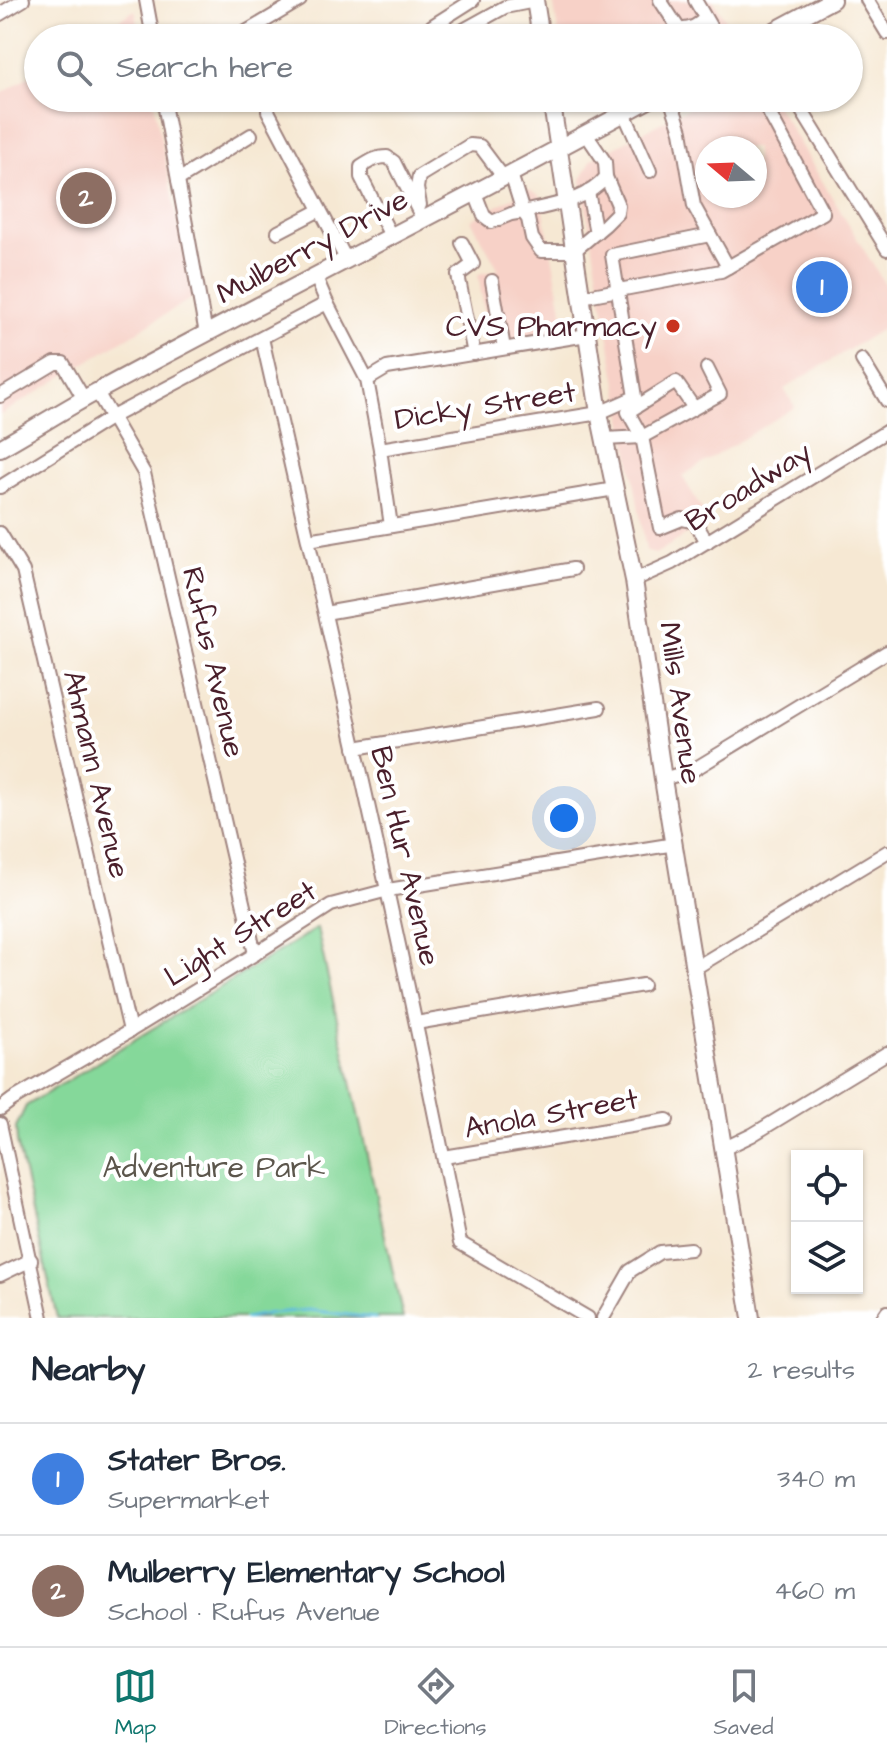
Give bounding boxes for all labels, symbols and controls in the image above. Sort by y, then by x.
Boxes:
search box [24,24,863,112]
icon: search [52,46,96,90]
text: Search here [116,47,293,89]
north arrow [695,136,767,208]
pin: 2 [60,168,112,228]
street label: Mulberry Drive [209,179,416,316]
pin: 1 [796,257,848,317]
place label: CVS Pharmacy [446,306,657,349]
marker: CVS Pharmacy [664,317,682,335]
street label: Dicky Street [392,371,579,442]
street label: Broadway [677,432,820,543]
street label: Rufus Avenue [171,563,255,762]
street label: Mills Avenue [648,619,712,787]
street label: Ahmann Avenue [52,666,140,882]
street label: Ben Hur Avenue [359,742,451,970]
your location [544,798,584,838]
street label: Light Street [156,870,325,998]
street label: Anola Street [461,1078,641,1150]
park label: Adventure Park [103,1147,325,1189]
map controls [791,1150,863,1294]
button: locate [791,1150,863,1222]
button: layers [791,1222,863,1294]
text: Nearby [32,1346,146,1394]
text: 2 results [747,1352,855,1388]
text: Stater Bros. [108,1440,286,1482]
text: 1 [56,1461,60,1497]
text: 340 m [777,1461,855,1497]
text: Supermarket [108,1482,269,1518]
text: Mulberry Elementary School [108,1552,505,1594]
text: 2 [51,1573,65,1609]
text: 460 m [774,1573,855,1609]
text: School · Rufus Avenue [108,1594,380,1630]
tab: Map [113,1664,157,1743]
tab: Directions [384,1664,487,1743]
tab: Saved [714,1664,774,1743]

